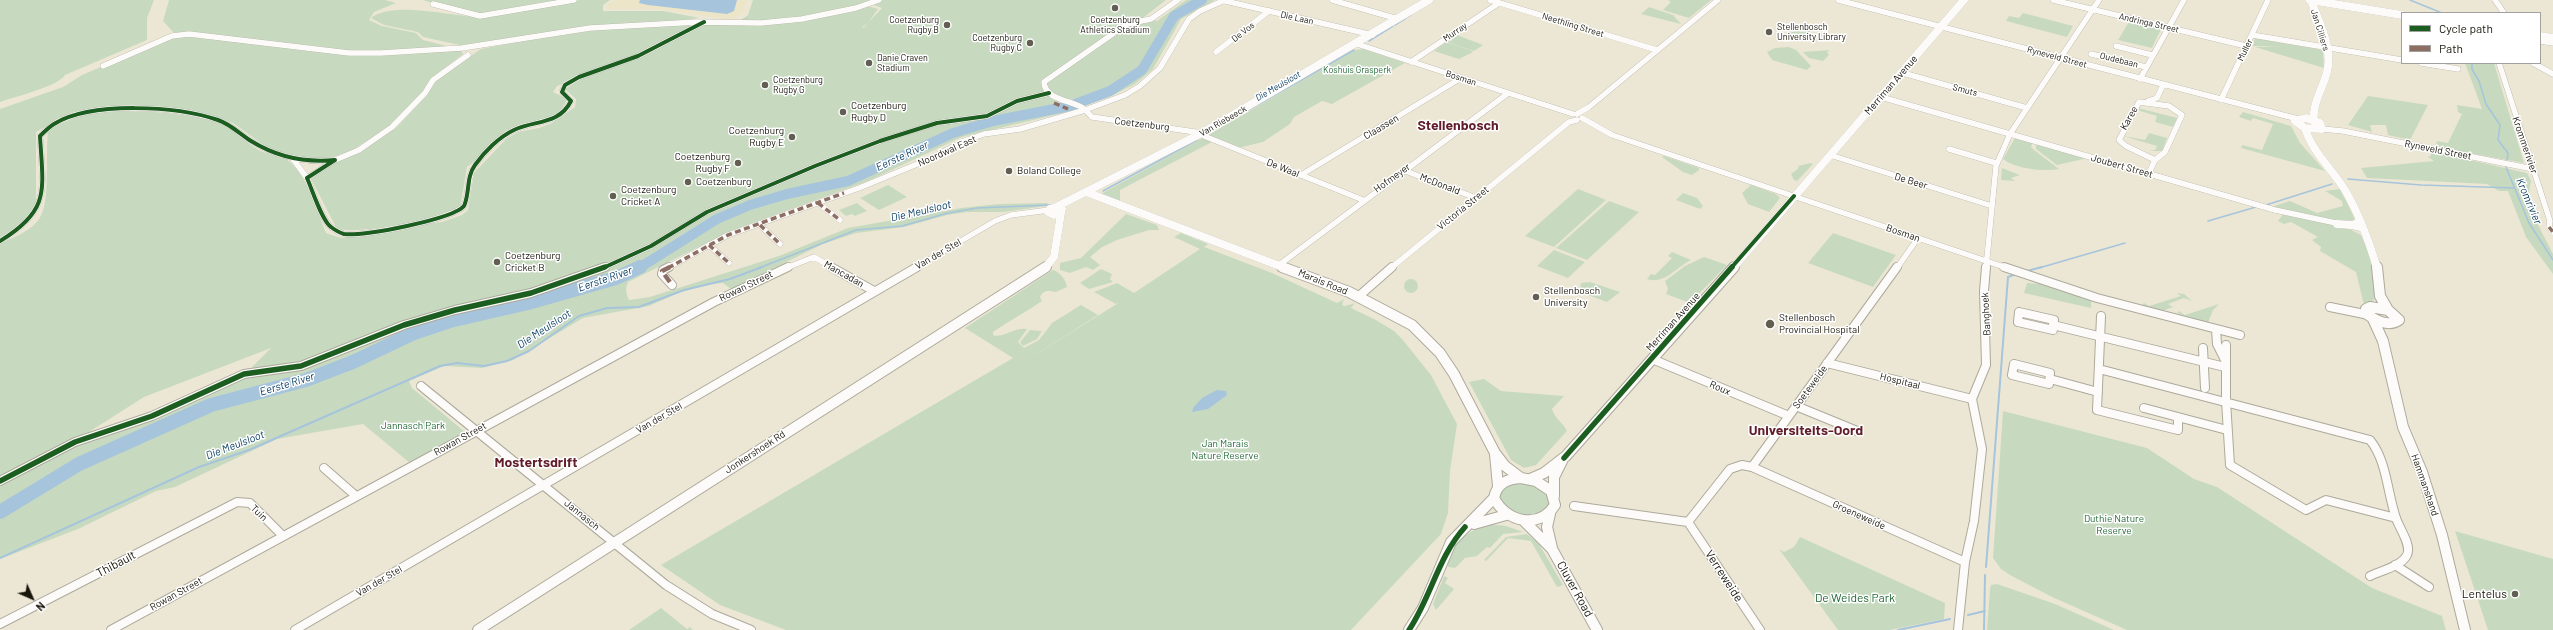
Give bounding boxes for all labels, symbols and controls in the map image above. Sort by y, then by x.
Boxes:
marker: Coetzenburg Athletics Stadium [1110,3,1120,13]
street label: Jan Cilliers [2309,8,2331,52]
street label: Die Laan [1279,9,1315,27]
street label: Neethling Street [1541,10,1605,40]
street label: Andringa Street [2118,11,2180,35]
legend [2401,12,2541,64]
place label: Coetzenburg Rugby B [889,15,939,36]
place label: Coetzenburg Athletics Stadium [1080,15,1150,36]
marker: Coetzenburg Rugby B [942,20,952,30]
street label: De Vos [1229,20,1257,44]
street label: Murray [1441,20,1469,44]
text: Cycle path [2439,21,2493,35]
place label: Stellenbosch University Library [1777,22,1846,43]
marker: Stellenbosch University Library [1764,27,1774,37]
place label: Coetzenburg Rugby C [972,33,1022,54]
street label: Muller [2235,37,2255,63]
marker: Coetzenburg Rugby C [1025,38,1035,48]
text: Path [2439,41,2463,55]
street label: Ryneveld Street [2026,44,2088,70]
street label: Oudebaan [2099,50,2139,70]
place label: Danie Craven Stadium [877,53,928,74]
street label: Merriman Avenue [1862,53,1920,117]
marker: Danie Craven Stadium [864,58,874,68]
park label: Koshuis Grasperk [1323,65,1391,75]
street label: Bosman [1444,68,1478,88]
water label: Die Meulsloot [1253,69,1303,103]
place label: Coetzenburg Rugby G [773,75,823,96]
marker: Coetzenburg Rugby G [760,80,770,90]
street label: Smuts [1951,82,1979,98]
place label: Coetzenburg Rugby D [851,100,906,124]
street label: Van Riebeeck [1198,103,1248,139]
street label: Karee [2118,104,2140,132]
marker: Coetzenburg Rugby D [838,107,848,117]
street label: Claassen [1361,112,1401,142]
street label: Coetzenburg [1114,115,1170,133]
street label: Krommerivier [2510,115,2540,175]
district label: Stellenbosch [1417,117,1499,133]
place label: Coetzenburg Rugby E [729,125,784,148]
marker: Coetzenburg Rugby E [787,132,797,142]
street label: Noordwal East [916,133,978,169]
water label: Eerste River [874,138,930,174]
street label: Ryneveld Street [2403,138,2473,162]
place label: Coetzenburg Rugby F [675,151,730,174]
street label: Joubert Street [2090,151,2154,181]
street label: De Waal [1265,156,1301,180]
marker: Coetzenburg Rugby F [733,158,743,168]
street label: Hofmeyer [1371,161,1413,195]
place label: Boland College [1017,165,1081,177]
marker: Boland College [1004,166,1014,176]
street label: De Beer [1893,170,1929,192]
street label: McDonald [1418,171,1462,197]
place label: Coetzenburg [696,176,751,188]
water label: Kromrivier [2513,176,2545,226]
marker: Coetzenburg [683,177,693,187]
street label: Victoria Street [1435,183,1491,233]
place label: Coetzenburg Cricket A [621,184,676,208]
marker: Coetzenburg Cricket A [608,191,618,201]
water label: Die Meulsloot [889,198,953,224]
street label: Bosman [1884,222,1922,244]
street label: Van der Stel [913,236,963,272]
place label: Coetzenburg Cricket B [505,250,560,274]
marker: Coetzenburg Cricket B [492,257,502,267]
street label: Mancadan [822,258,866,290]
water label: Eerste River [576,264,634,294]
street label: Marais Road [1296,267,1350,297]
street label: Rowan Street [717,268,775,304]
place label: Stellenbosch University [1544,285,1600,308]
street label: Merriman Avenue [1643,290,1703,354]
marker: Stellenbosch University [1531,292,1541,302]
street label: Banghoek [1979,292,1993,336]
water label: Die Meulsloot [515,307,573,351]
place label: Stellenbosch Provincial Hospital [1779,312,1859,336]
marker: Stellenbosch Provincial Hospital [1764,318,1776,330]
street label: Soeteweide [1790,363,1830,411]
water label: Eerste River [258,369,316,399]
street label: Hospitaal [1879,370,1921,392]
street label: Roux [1708,378,1732,398]
street label: Van der Stel [634,400,684,436]
park label: Jannasch Park [381,420,445,432]
street label: Rowan Street [432,420,488,458]
district label: Universiteits-Oord [1749,422,1863,438]
water label: Die Meulsloot [204,428,266,462]
street label: Jonkershoek Rd [722,428,788,476]
park label: Jan Marais Nature Reserve [1191,438,1259,462]
street label: Hammanshand [2409,452,2441,518]
district label: Mostertsdrift [494,454,578,470]
street label: Jannasch [562,497,602,533]
street label: Groeneweide [1831,498,1887,532]
street label: Tuin [248,502,270,524]
park label: Duthie Nature Reserve [2084,513,2144,536]
street label: Verreweide [1702,547,1746,605]
street label: Thibault [94,548,138,580]
street label: Cluver Road [1554,559,1596,619]
street label: Van der Stel [354,563,404,599]
street label: Rowan Street [148,575,204,613]
north arrow [12,578,52,618]
place label: Lentelus [2462,587,2507,601]
marker: Lentelus [2510,589,2520,599]
park label: De Weides Park [1815,591,1895,605]
text: N [34,600,48,614]

